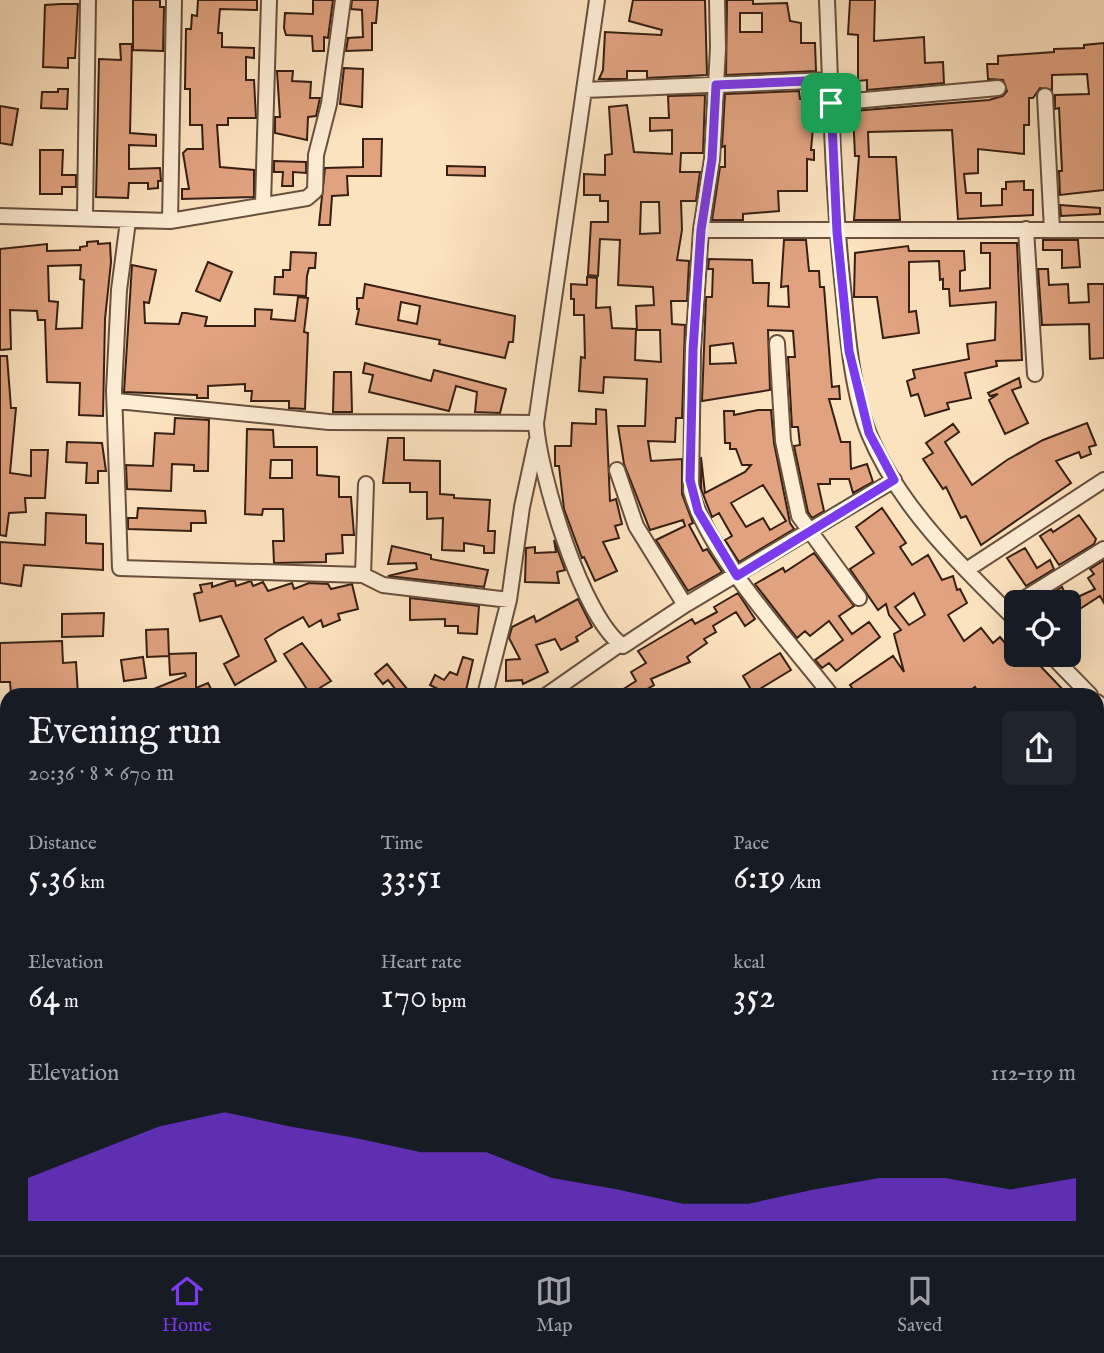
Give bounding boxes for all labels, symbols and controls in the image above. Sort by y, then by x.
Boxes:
pin [801,73,861,133]
icon: arrive [812,84,850,122]
map controls [1004,590,1081,667]
button: locate [1004,590,1081,667]
text: Evening run [28,709,222,757]
button: share [1002,711,1076,785]
text: 20:36 · 8 × 670 m [28,759,174,788]
text: Distance [28,832,97,856]
text: Time [381,832,423,856]
text: Pace [733,832,769,856]
text: 5.36 [28,856,76,901]
text: 33:51 [381,856,442,901]
text: 6:19 [733,856,786,901]
text: km [76,871,105,895]
text: /km [786,871,821,895]
text: Elevation [28,951,103,975]
text: Heart rate [381,951,462,975]
text: kcal [733,951,765,975]
text: 64 [28,975,60,1020]
text: 170 [381,975,427,1020]
text: 352 [733,975,775,1020]
text: m [60,990,79,1014]
text: bpm [427,990,467,1014]
text: Elevation [28,1059,119,1088]
text: 112–119 m [990,1059,1076,1088]
tab: Home [162,1272,212,1338]
tab: Map [535,1272,573,1338]
tab: Saved [897,1272,942,1338]

